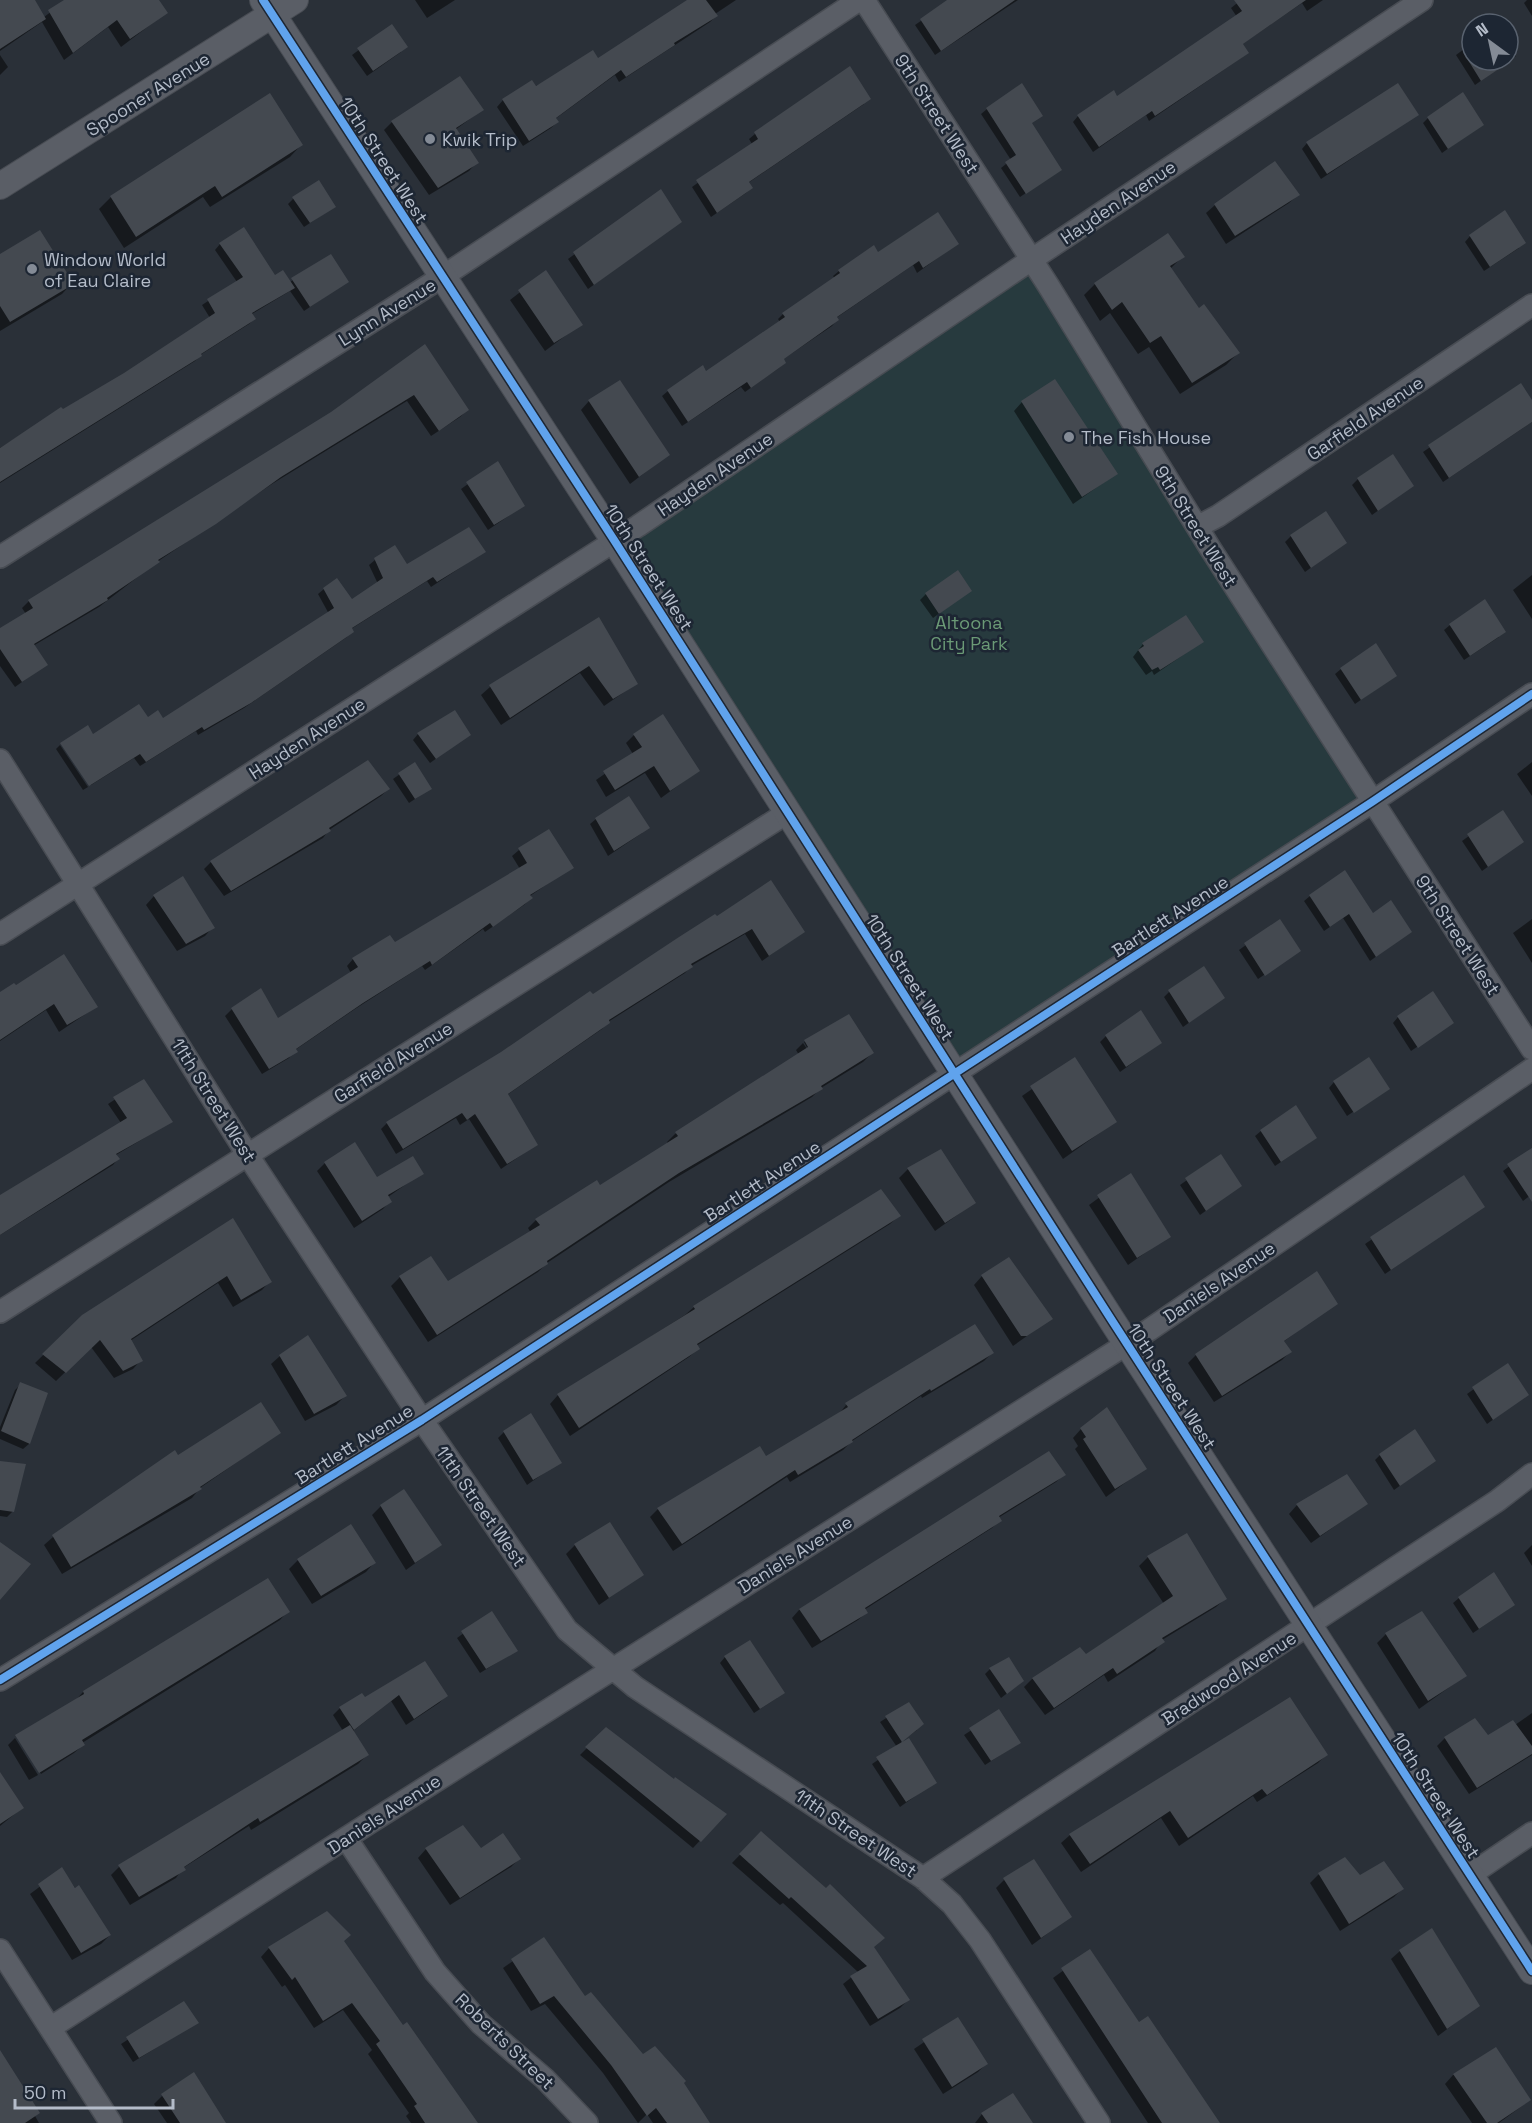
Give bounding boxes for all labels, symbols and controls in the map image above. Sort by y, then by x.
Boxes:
north arrow [1460,12,1520,72]
text: N [1472,18,1492,42]
street label: Spooner Avenue [82,47,214,141]
street label: 9th Street West [890,50,984,178]
street label: 10th Street West [335,92,433,228]
place label: Kwik Trip [442,128,517,151]
marker: Kwik Trip [423,132,437,146]
street label: Hayden Avenue [1056,155,1180,249]
place label: Window World of Eau Claire [44,248,166,292]
marker: Window World of Eau Claire [25,262,39,276]
street label: Lynn Avenue [334,273,440,351]
street label: Garfield Avenue [1302,371,1428,465]
place label: The Fish House [1081,426,1211,449]
street label: Hayden Avenue [653,427,777,521]
marker: The Fish House [1062,430,1076,444]
street label: 9th Street West [1150,461,1242,591]
street label: 10th Street West [600,499,698,635]
park label: Altoona City Park [930,611,1008,655]
street label: Hayden Avenue [244,692,370,784]
street label: Bartlett Avenue [1107,870,1233,962]
street label: 9th Street West [1411,871,1505,999]
street label: 10th Street West [861,909,959,1045]
street label: Garfield Avenue [329,1016,457,1108]
street label: 11th Street West [167,1034,261,1166]
street label: Bartlett Avenue [699,1135,825,1227]
street label: Daniels Avenue [1159,1236,1279,1328]
street label: 10th Street West [1123,1318,1221,1454]
street label: Bartlett Avenue [291,1399,417,1489]
street label: 11th Street West [431,1441,531,1571]
street label: Daniels Avenue [734,1510,856,1598]
street label: Bradwood Avenue [1157,1626,1301,1730]
street label: 10th Street West [1387,1727,1485,1863]
street label: Daniels Avenue [323,1769,445,1859]
street label: 11th Street West [791,1784,921,1882]
street label: Roberts Street [451,1988,559,2094]
scale bar [15,2072,172,2110]
text: 50 m [24,2081,66,2104]

